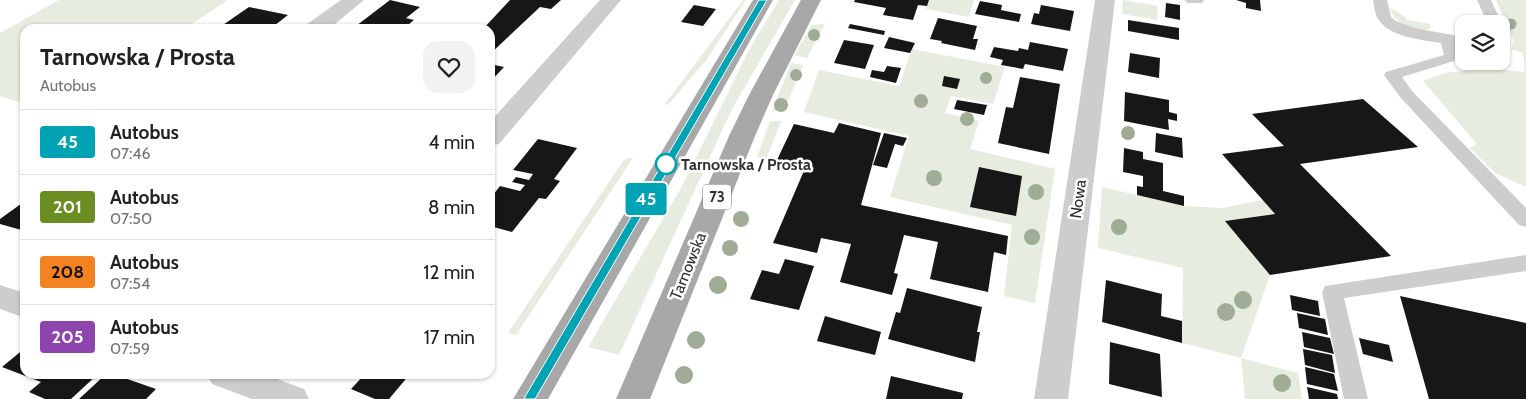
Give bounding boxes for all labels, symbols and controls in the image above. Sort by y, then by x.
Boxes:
map controls [1455,15,1510,70]
button: layers [1455,15,1510,70]
button: heart [423,41,475,93]
text: Tarnowska / Prosta [40,42,235,71]
text: Autobus [40,76,96,95]
text: Autobus [110,121,179,144]
text: 45 [57,131,78,153]
text: 4 min [428,131,475,154]
text: 07:46 [110,144,151,163]
marker: Tarnowska / Prosta [655,153,677,175]
place label: Tarnowska / Prosta [681,155,811,174]
street label: Nowa [1066,178,1090,220]
line badge: 45 [624,183,668,215]
road number: 73 [703,184,731,210]
text: Autobus [110,186,179,209]
text: 45 [636,188,656,210]
text: 201 [53,196,82,218]
text: 8 min [428,196,475,219]
text: 07:50 [110,209,152,228]
street label: Tarnowska [666,229,710,302]
text: Autobus [110,251,179,274]
text: 208 [51,261,84,283]
text: 12 min [423,261,475,284]
text: 07:54 [110,274,150,293]
text: Autobus [110,316,179,339]
text: 205 [52,326,83,348]
text: 17 min [424,326,475,349]
text: 07:59 [110,339,150,358]

